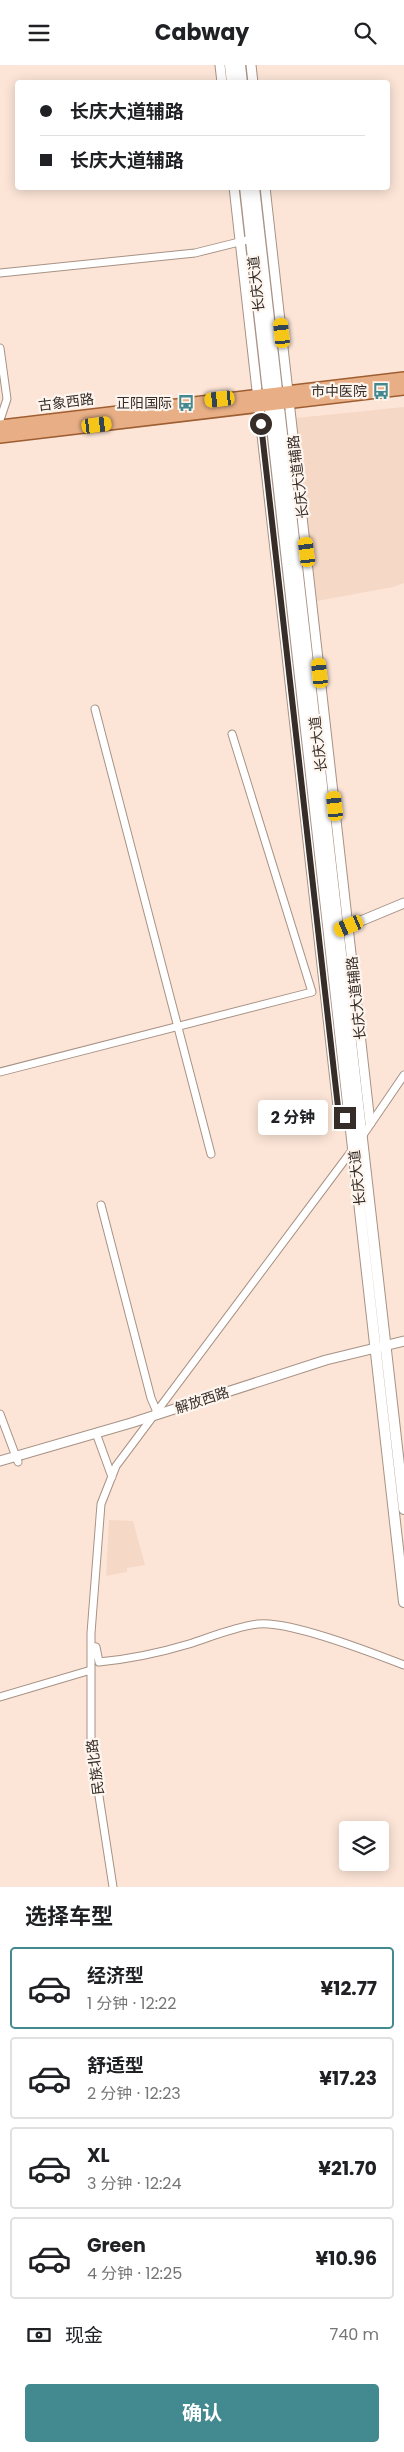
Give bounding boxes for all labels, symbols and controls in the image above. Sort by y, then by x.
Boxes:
text: Cabway [155,17,249,48]
icon: menu [25,19,53,47]
icon: search [351,19,379,47]
text: 长庆大道辅路 [70,98,184,125]
text: 长庆大道辅路 [70,147,184,174]
street label: 长庆大道 [243,255,269,313]
car [272,317,291,349]
place label: 市中医院 [311,381,367,401]
bus stop icon: 市中医院 [371,381,391,401]
street label: 古象西路 [37,389,95,415]
car [204,390,235,408]
place label: 正阳国际 [116,393,172,413]
bus stop icon: 正阳国际 [176,393,196,413]
route start [250,413,272,435]
car [81,416,112,434]
street label: 长庆大道辅路 [283,434,313,520]
car [297,536,316,568]
car [310,657,329,689]
street label: 长庆大道 [305,715,331,773]
car [325,790,344,822]
car [332,913,365,939]
street label: 长庆大道辅路 [342,955,370,1041]
callout: 2 分钟 [258,1101,328,1135]
text: 2 分钟 [271,1106,315,1129]
route end [334,1107,356,1129]
street label: 长庆大道 [344,1149,370,1207]
street label: 解放西路 [172,1382,232,1418]
street label: 民族北路 [82,1738,108,1796]
map controls [339,1821,389,1871]
button: layers [339,1821,389,1871]
text: 选择车型 [25,1901,113,1932]
text: 经济型 [87,1962,144,1989]
icon: car [27,1966,72,2011]
text: ¥12.77 [321,1975,377,2002]
text: 1 分钟 · 12:22 [87,1992,176,2015]
text: 舒适型 [87,2052,144,2079]
icon: car [27,2056,72,2101]
text: ¥17.23 [319,2065,377,2092]
text: 2 分钟 · 12:23 [87,2082,181,2105]
text: XL [87,2142,110,2169]
icon: car [27,2146,72,2191]
text: ¥21.70 [318,2155,377,2182]
text: 3 分钟 · 12:24 [87,2172,182,2195]
text: Green [87,2232,146,2259]
icon: car [27,2236,72,2281]
text: ¥10.96 [316,2245,377,2272]
text: 4 分钟 · 12:25 [87,2262,182,2285]
icon: cash [25,2321,53,2349]
text: 现金 [65,2322,103,2349]
text: 740 m [329,2323,379,2346]
button: 确认 [25,2384,379,2442]

